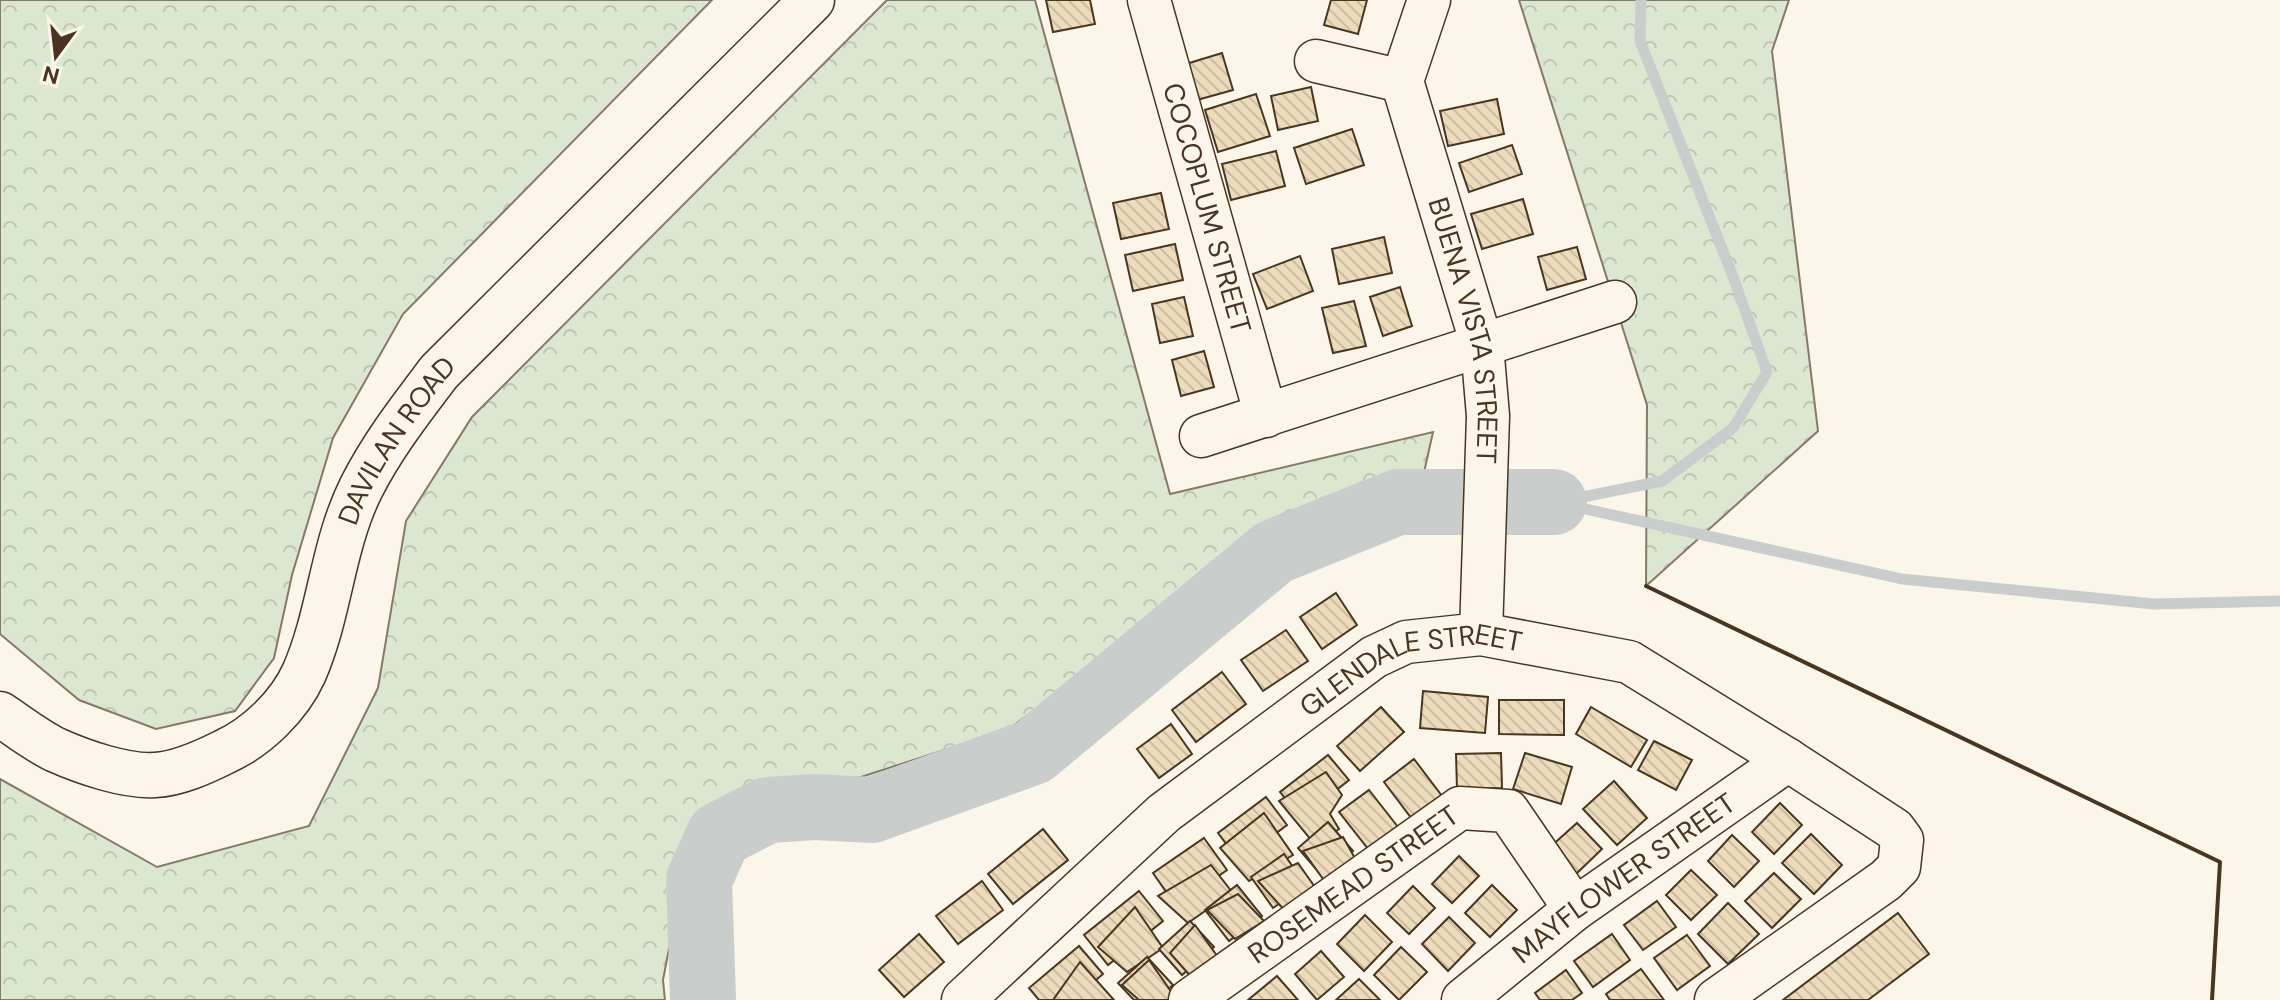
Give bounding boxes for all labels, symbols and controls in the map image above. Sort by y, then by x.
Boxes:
north arrow [16,16,96,96]
text: N [39,59,62,91]
street label: COCOPLUM STREET [1155,78,1260,337]
street label: BUENA VISTA STREET [1420,193,1506,464]
street label: DAVILAN ROAD [329,348,463,530]
street label: GLENDALE STREET [1292,615,1525,725]
street label: MAYFLOWER STREET [1504,784,1743,971]
street label: ROSEMEAD STREET [1240,796,1466,972]

